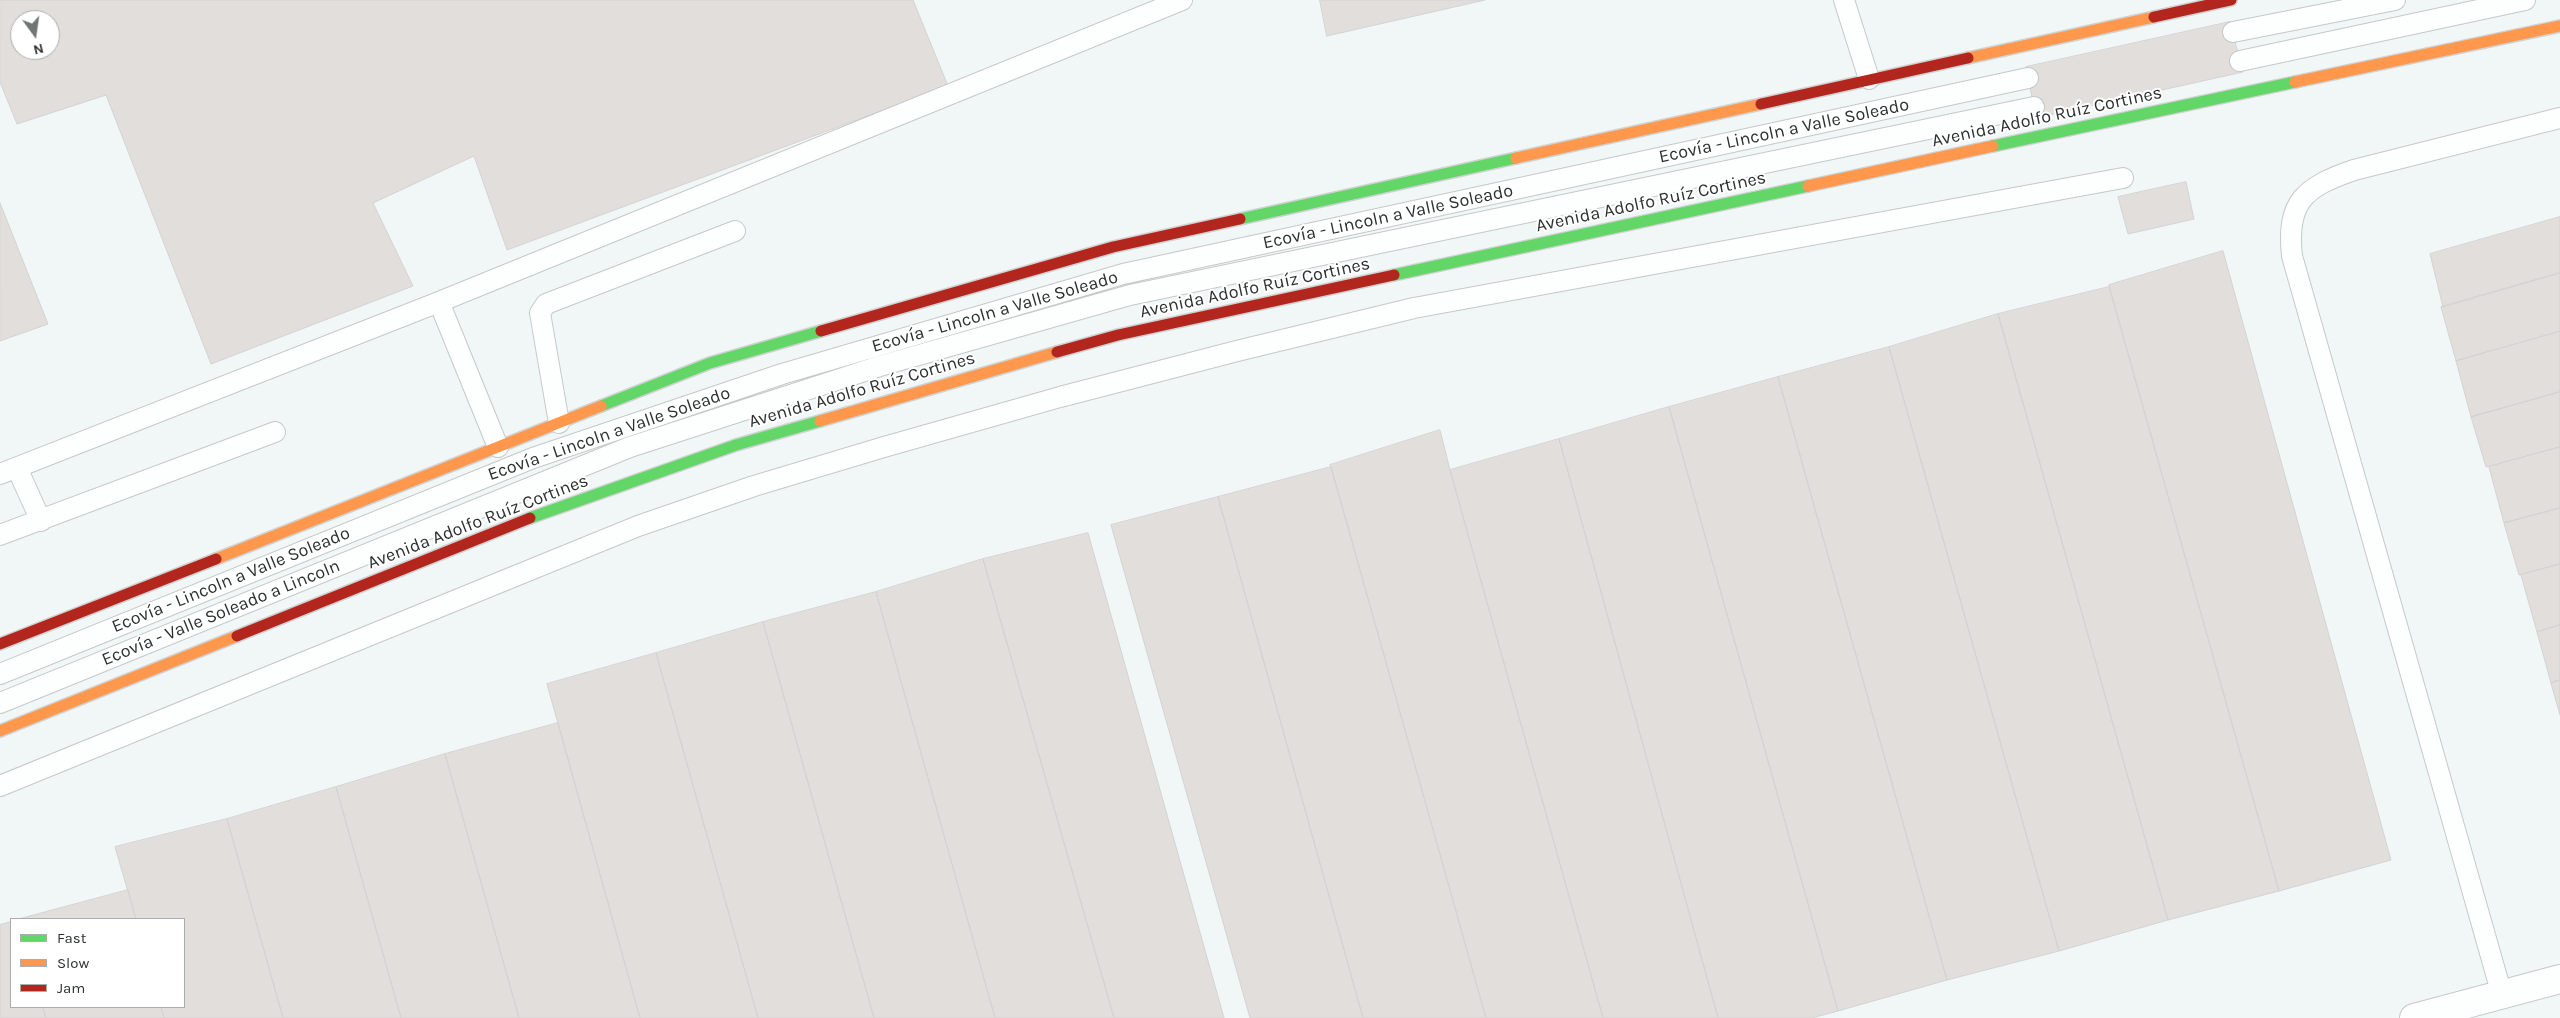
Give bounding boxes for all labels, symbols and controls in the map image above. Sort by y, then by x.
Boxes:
north arrow [10,10,60,60]
text: N [32,40,45,59]
street label: Avenida Adolfo Ruíz Cortines [1930,82,2164,152]
street label: Ecovía - Lincoln a Valle Soleado [1657,94,1911,168]
street label: Avenida Adolfo Ruíz Cortines [1534,167,1768,237]
street label: Ecovía - Lincoln a Valle Soleado [1261,180,1515,254]
street label: Avenida Adolfo Ruíz Cortines [1138,253,1372,323]
street label: Ecovía - Lincoln a Valle Soleado [869,266,1121,358]
street label: Avenida Adolfo Ruíz Cortines [746,347,978,433]
street label: Ecovía - Lincoln a Valle Soleado [485,382,733,486]
street label: Avenida Adolfo Ruíz Cortines [365,470,591,574]
street label: Ecovía - Lincoln a Valle Soleado [109,522,353,638]
street label: Ecovía - Valle Soleado a Lincoln [99,555,343,671]
legend [10,918,185,1008]
text: Fast [57,929,86,947]
text: Slow [57,954,89,972]
text: Jam [57,979,85,997]

